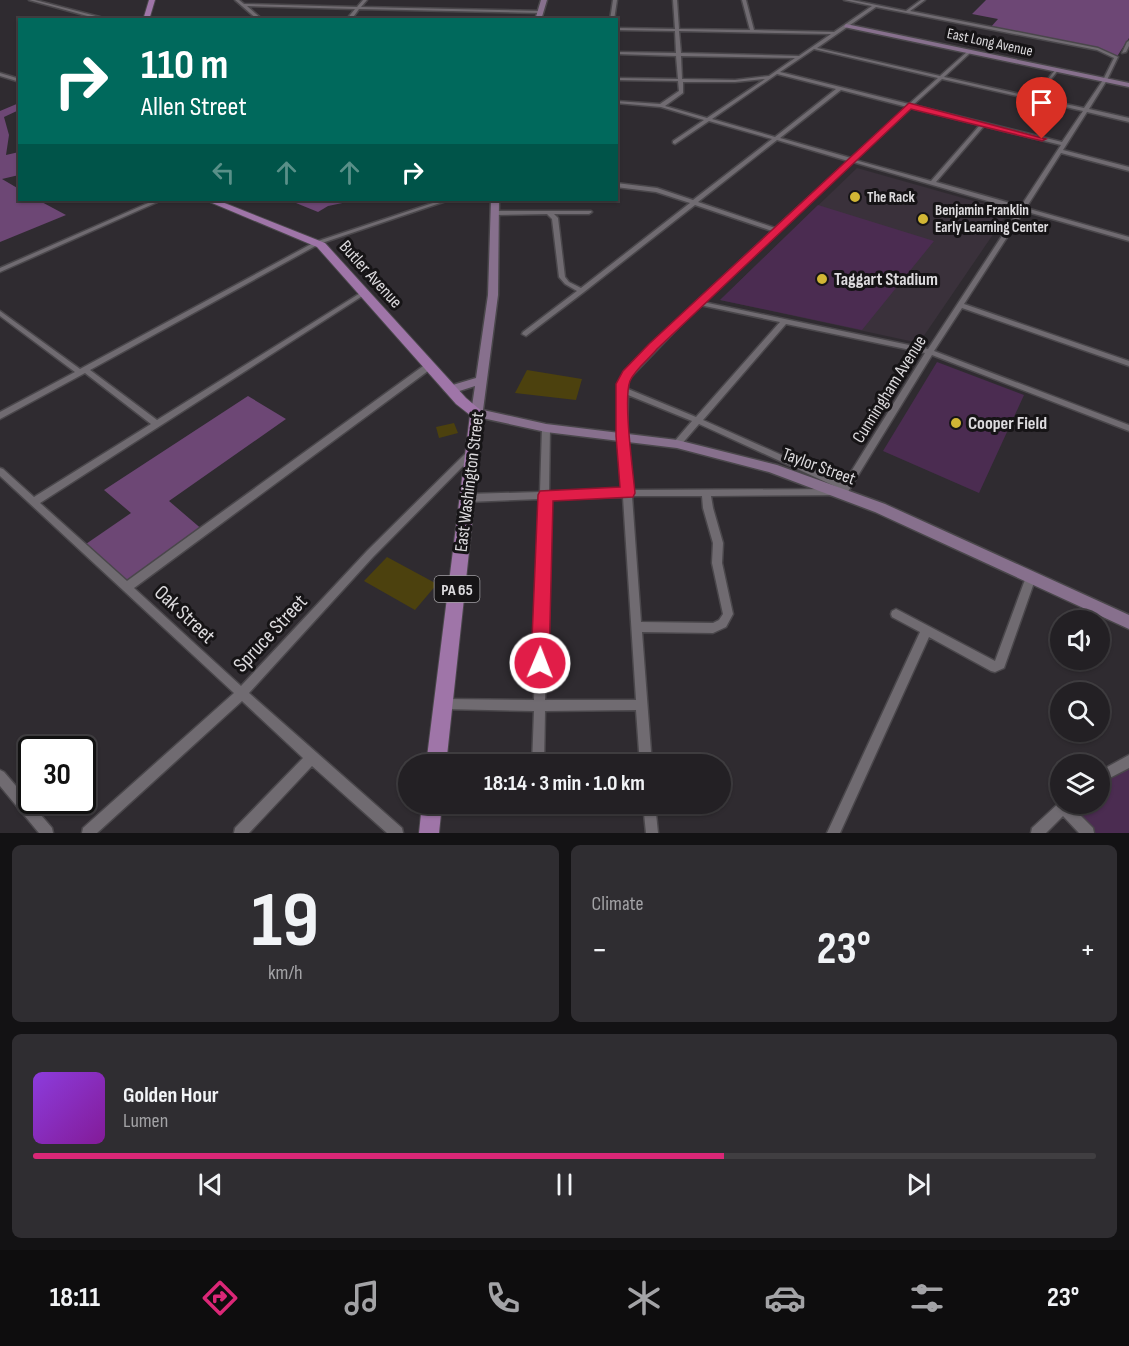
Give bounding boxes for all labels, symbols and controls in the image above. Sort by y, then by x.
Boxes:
street label: East Long Avenue [945,24,1034,61]
text: 110 m [141,40,228,91]
icon: right [42,42,120,120]
pin [1016,77,1067,139]
icon: arrive [1025,86,1058,119]
text: Allen Street [141,91,247,123]
icon: left [207,156,240,189]
icon: ahead [270,156,303,189]
icon: ahead [333,156,366,189]
icon: right [396,156,429,189]
place label: The Rack [867,188,916,207]
marker: The Rack [848,190,862,204]
place label: Benjamin Franklin Early Learning Center [935,201,1049,237]
marker: Benjamin Franklin Early Learning Center [916,212,930,226]
street label: Butler Avenue [335,236,406,312]
place label: Taggart Stadium [834,269,938,290]
marker: Taggart Stadium [815,272,829,286]
street label: Cunningham Avenue [848,332,931,447]
street label: East Washington Street [450,410,489,553]
place label: Cooper Field [968,413,1047,434]
marker: Cooper Field [949,416,963,430]
street label: Taylor Street [779,443,859,490]
road number: PA 65 [434,576,480,602]
street label: Oak Street [149,580,220,649]
street label: Spruce Street [228,589,313,677]
map controls [1050,610,1110,814]
button: sound [1050,610,1110,670]
position arrow [508,631,572,695]
button: search [1050,682,1110,742]
speed limit sign: 30 [18,736,96,814]
button: layers [1050,754,1110,814]
text: 18:14 · 3 min · 1.0 km [484,770,645,797]
text: 19 [251,875,319,968]
text: Climate [592,892,644,916]
text: 23° [817,922,871,977]
text: − [592,930,608,970]
text: + [1080,930,1096,970]
text: km/h [268,961,303,985]
text: Golden Hour [123,1082,219,1109]
text: Lumen [123,1109,168,1133]
icon: previous [194,1168,227,1201]
icon: pause [548,1168,581,1201]
icon: next [902,1168,935,1201]
icon: directions [199,1277,241,1319]
icon: music [341,1277,383,1319]
icon: phone [482,1277,524,1319]
icon: climate [623,1277,665,1319]
icon: car [764,1277,806,1319]
icon: filters [906,1277,948,1319]
text: 18:11 [50,1282,100,1314]
text: 23° [1047,1282,1079,1314]

